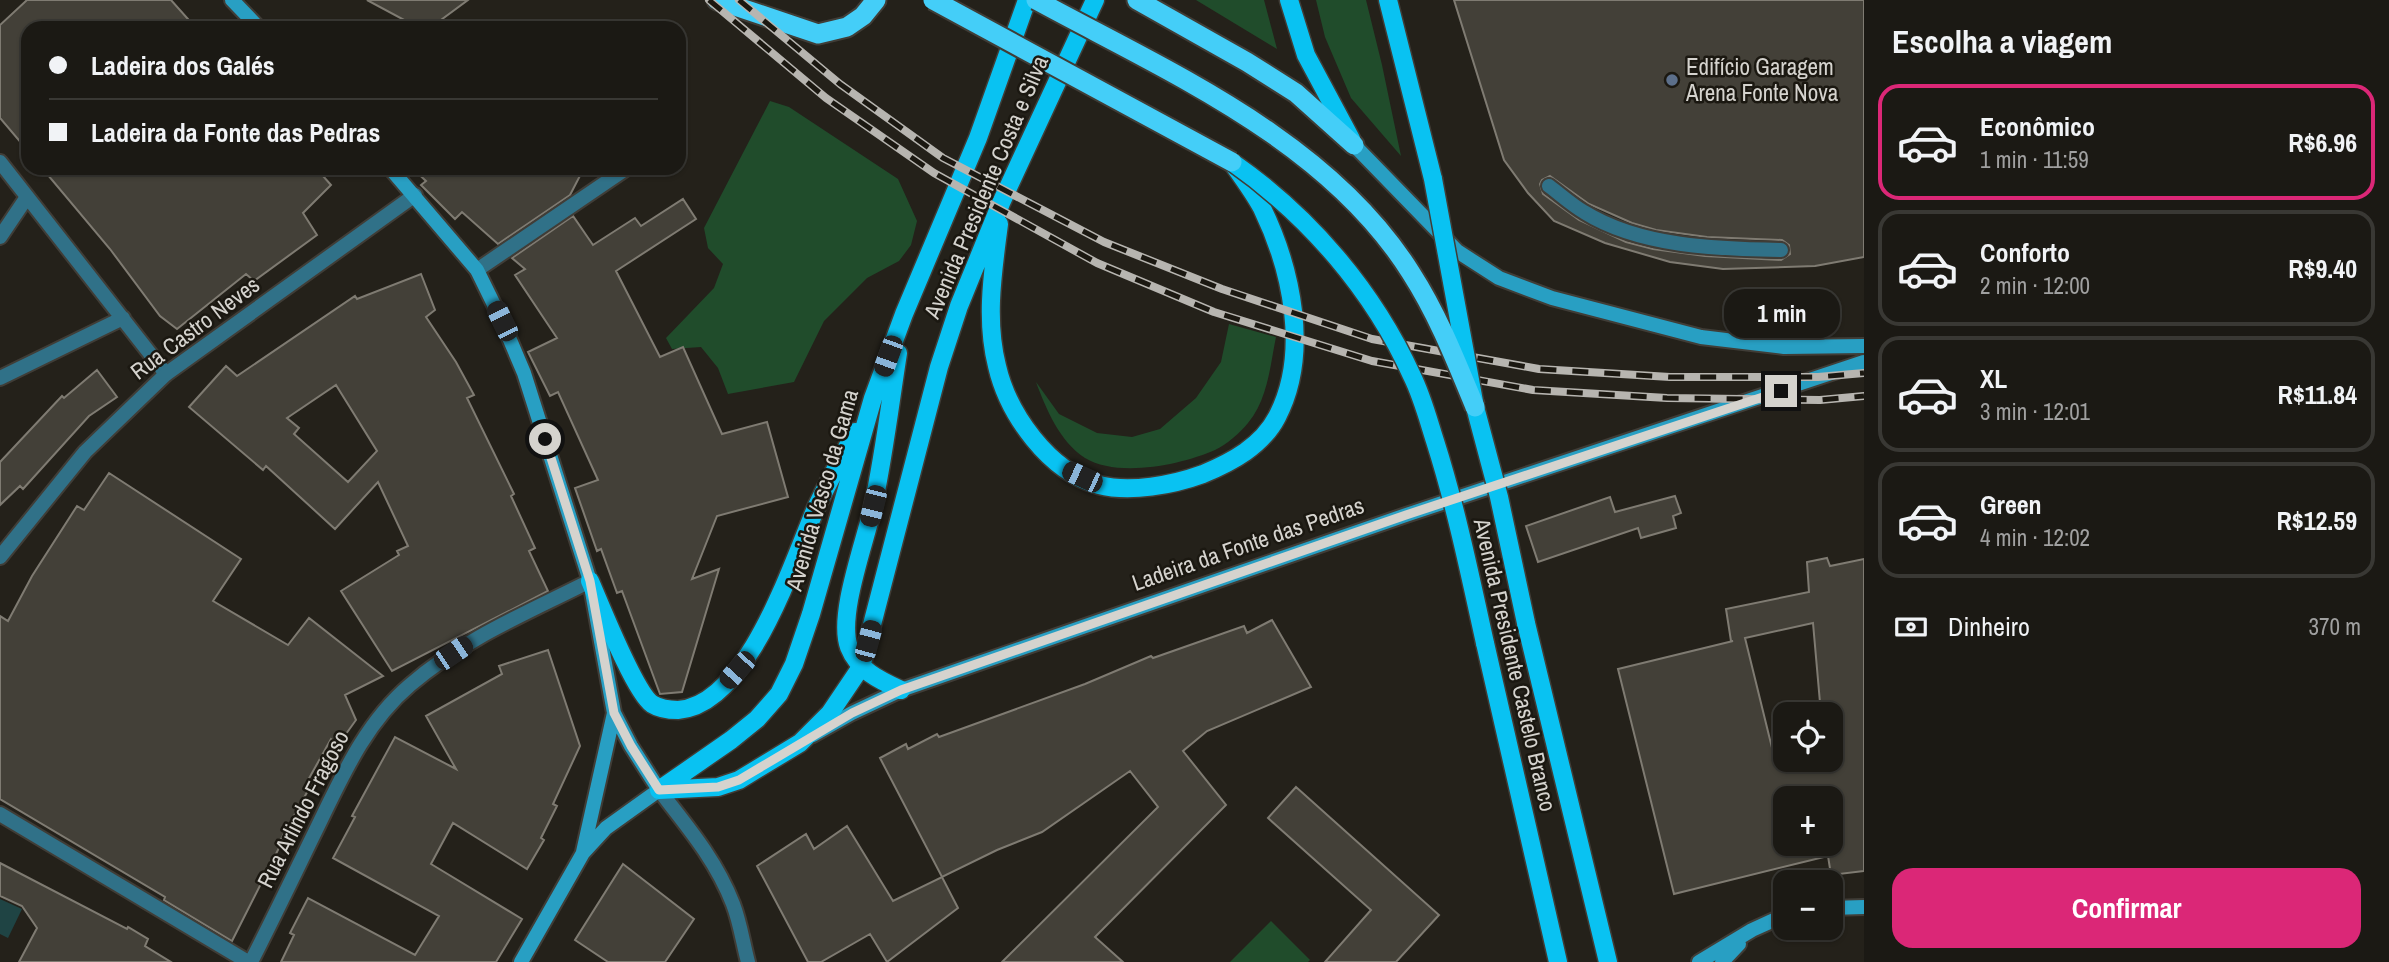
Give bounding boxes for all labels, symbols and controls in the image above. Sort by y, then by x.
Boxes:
text: Escolha a viagem [1892,20,2112,63]
text: Ladeira dos Galés [91,48,275,83]
street label: Avenida Presidente Costa e Silva [916,50,1055,324]
place label: Edifício Garagem Arena Fonte Nova [1685,51,1839,108]
marker: Edifício Garagem Arena Fonte Nova [1664,72,1680,88]
text: Econômico [1980,109,2095,144]
icon: car [1896,111,1959,174]
text: Ladeira da Fonte das Pedras [91,115,380,150]
text: R$6.96 [2288,125,2357,160]
text: 1 min · 11:59 [1980,144,2089,175]
text: Conforto [1980,235,2070,270]
icon: car [1896,237,1959,300]
text: R$9.40 [2288,251,2357,286]
street label: Rua Castro Neves [124,269,266,386]
text: 2 min · 12:00 [1980,270,2090,301]
callout: 1 min [1723,290,1839,338]
car [484,298,521,344]
text: 1 min [1757,298,1807,329]
car [871,333,906,379]
text: XL [1980,361,2007,396]
icon: car [1896,363,1959,426]
route end [1765,375,1797,407]
text: R$11.84 [2278,377,2357,412]
street label: Avenida Vasco da Gama [778,385,865,595]
text: 3 min · 12:01 [1980,396,2090,427]
route start [529,423,561,455]
car [1059,459,1106,495]
car [858,483,889,529]
text: Green [1980,487,2042,522]
street label: Ladeira da Fonte das Pedras [1128,489,1368,598]
icon: car [1896,489,1959,552]
text: R$12.59 [2276,503,2357,538]
street label: Avenida Presidente Castelo Branco [1466,514,1564,814]
text: 4 min · 12:02 [1980,522,2090,553]
icon: cash [1892,608,1930,646]
text: Dinheiro [1948,609,2030,644]
text: 370 m [2309,611,2361,642]
car [853,618,884,664]
car [430,633,477,673]
car [716,647,759,693]
map controls [1773,702,1843,940]
button: locate [1773,702,1843,772]
street label: Rua Arlindo Fragoso [249,725,356,893]
button: + [1773,786,1843,856]
button: Confirmar [1892,868,2361,948]
button: − [1773,870,1843,940]

